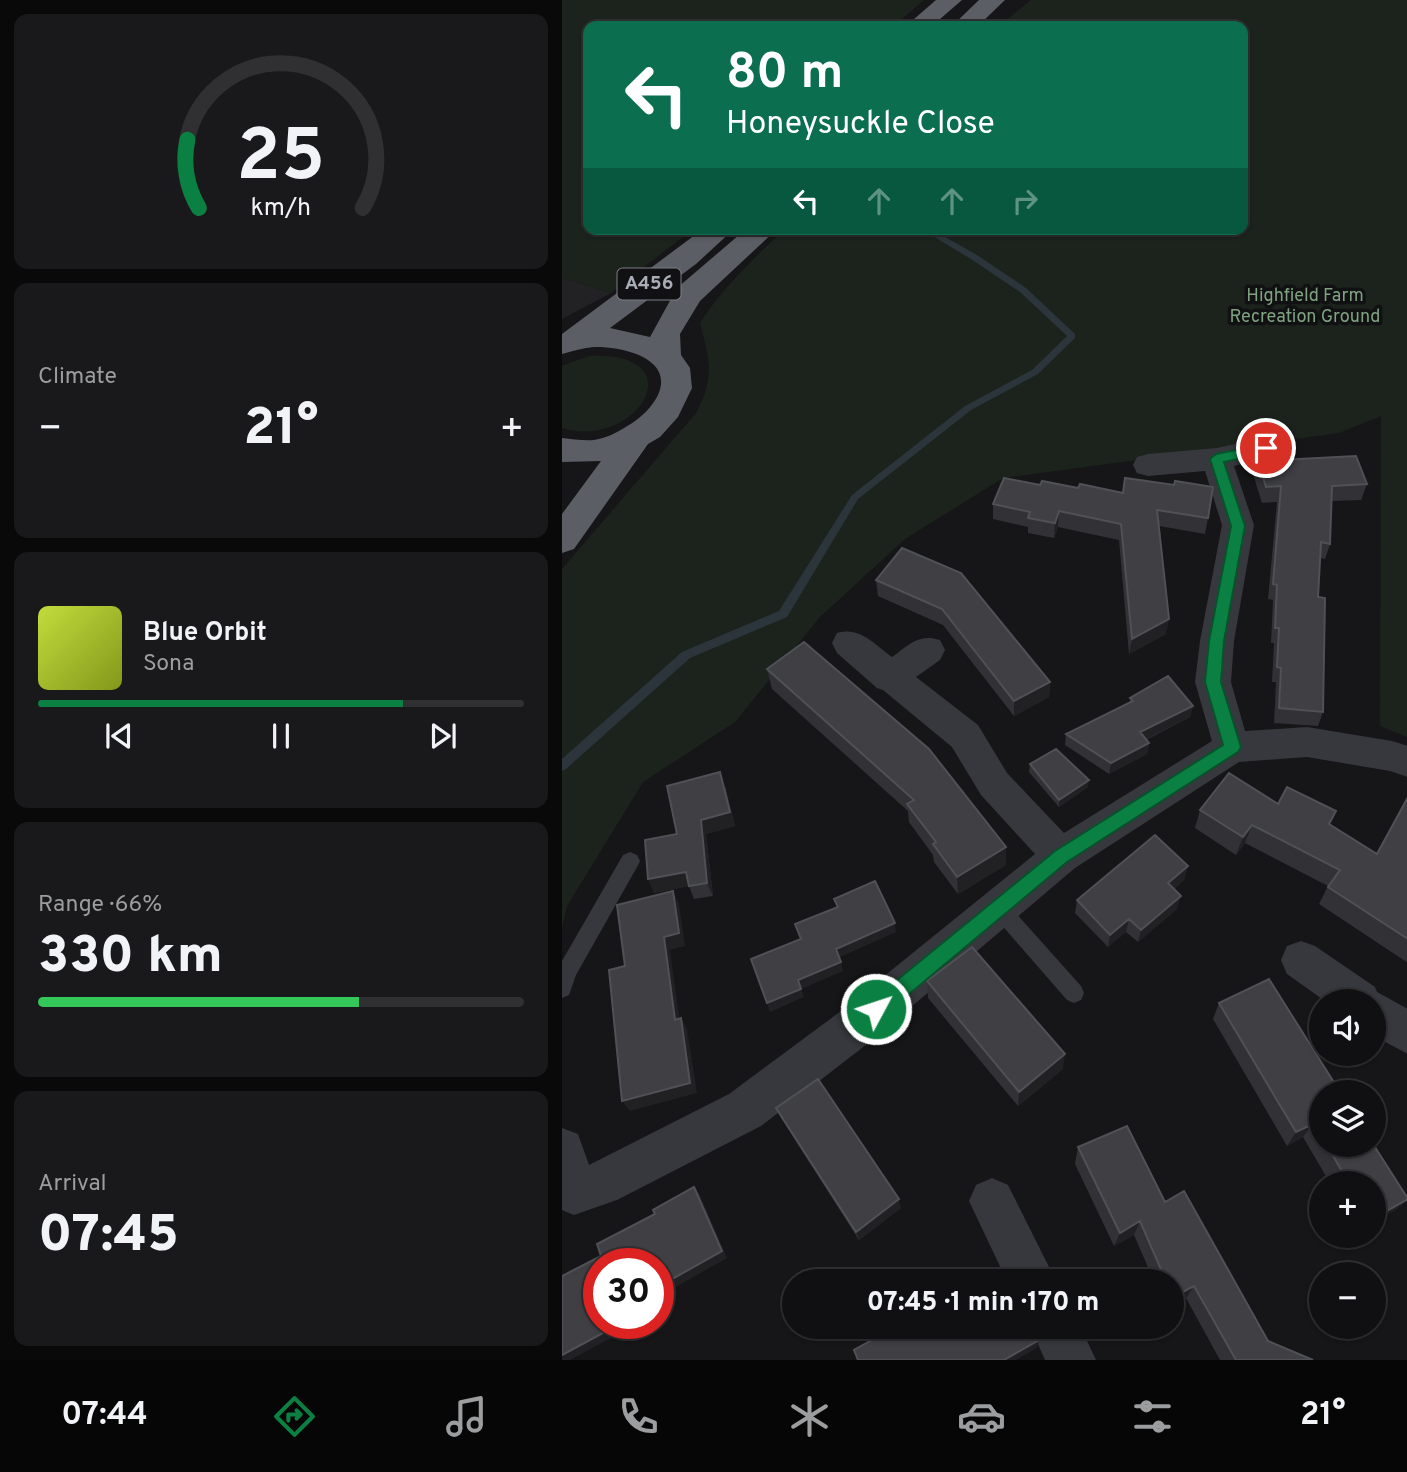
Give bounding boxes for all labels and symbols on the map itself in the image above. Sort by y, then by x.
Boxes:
road number: A456 [618,268,681,300]
park label: Highfield Farm Recreation Ground [1229,285,1381,329]
pin [1236,418,1296,478]
position arrow [839,972,913,1046]
speed limit sign: 30 [583,1248,674,1339]

